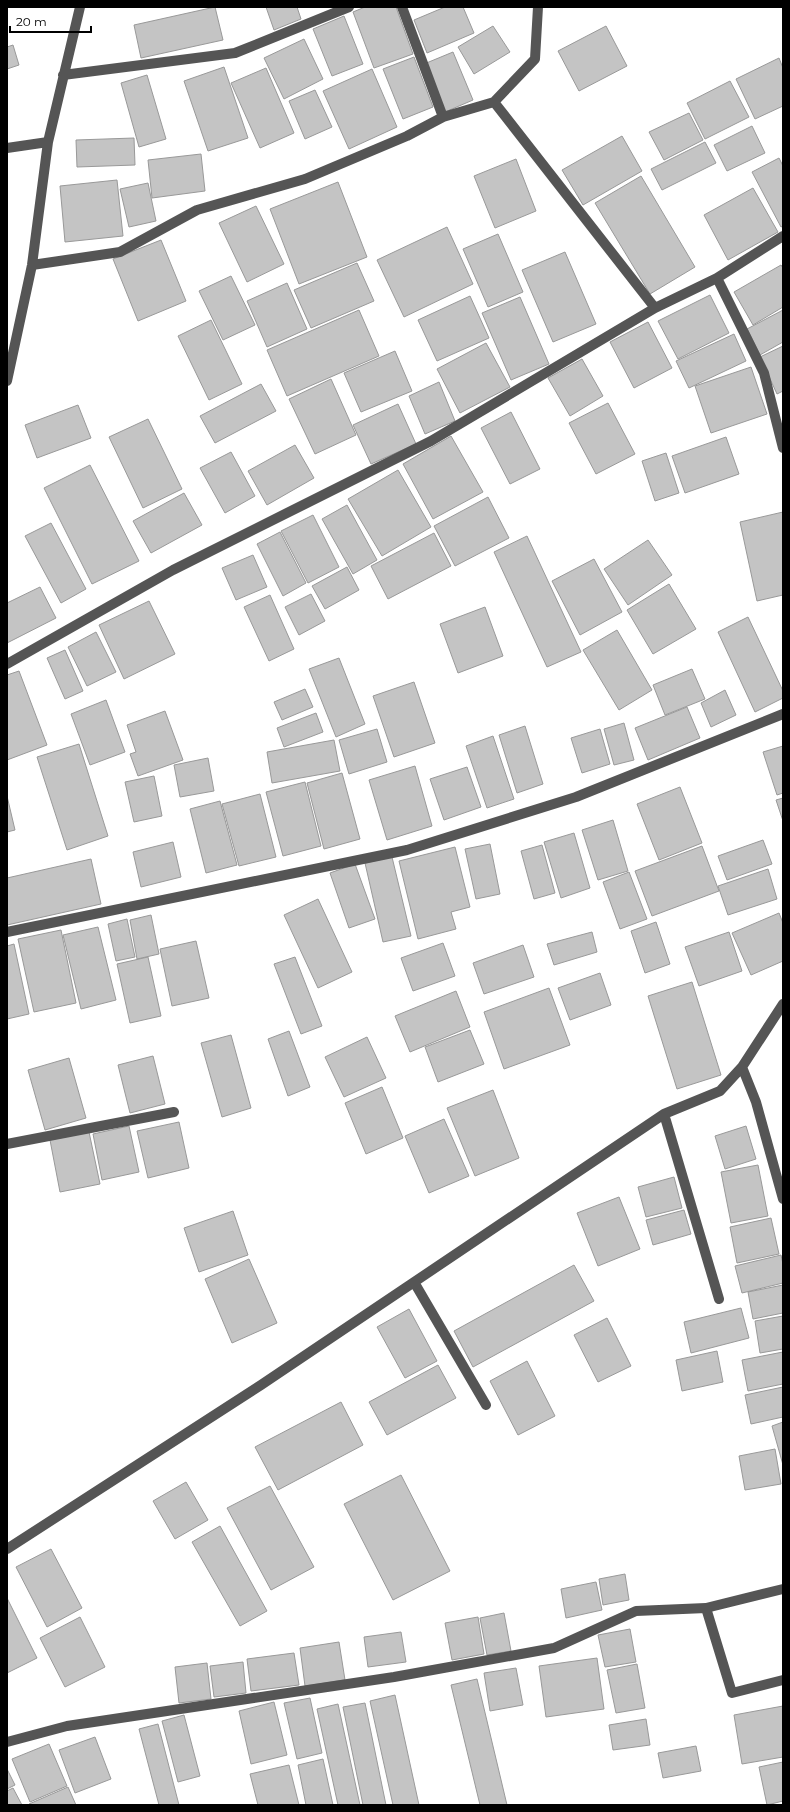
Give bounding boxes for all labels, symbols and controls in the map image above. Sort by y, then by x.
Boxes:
scale bar [10,8,91,34]
text: 20 m [16,14,47,29]

